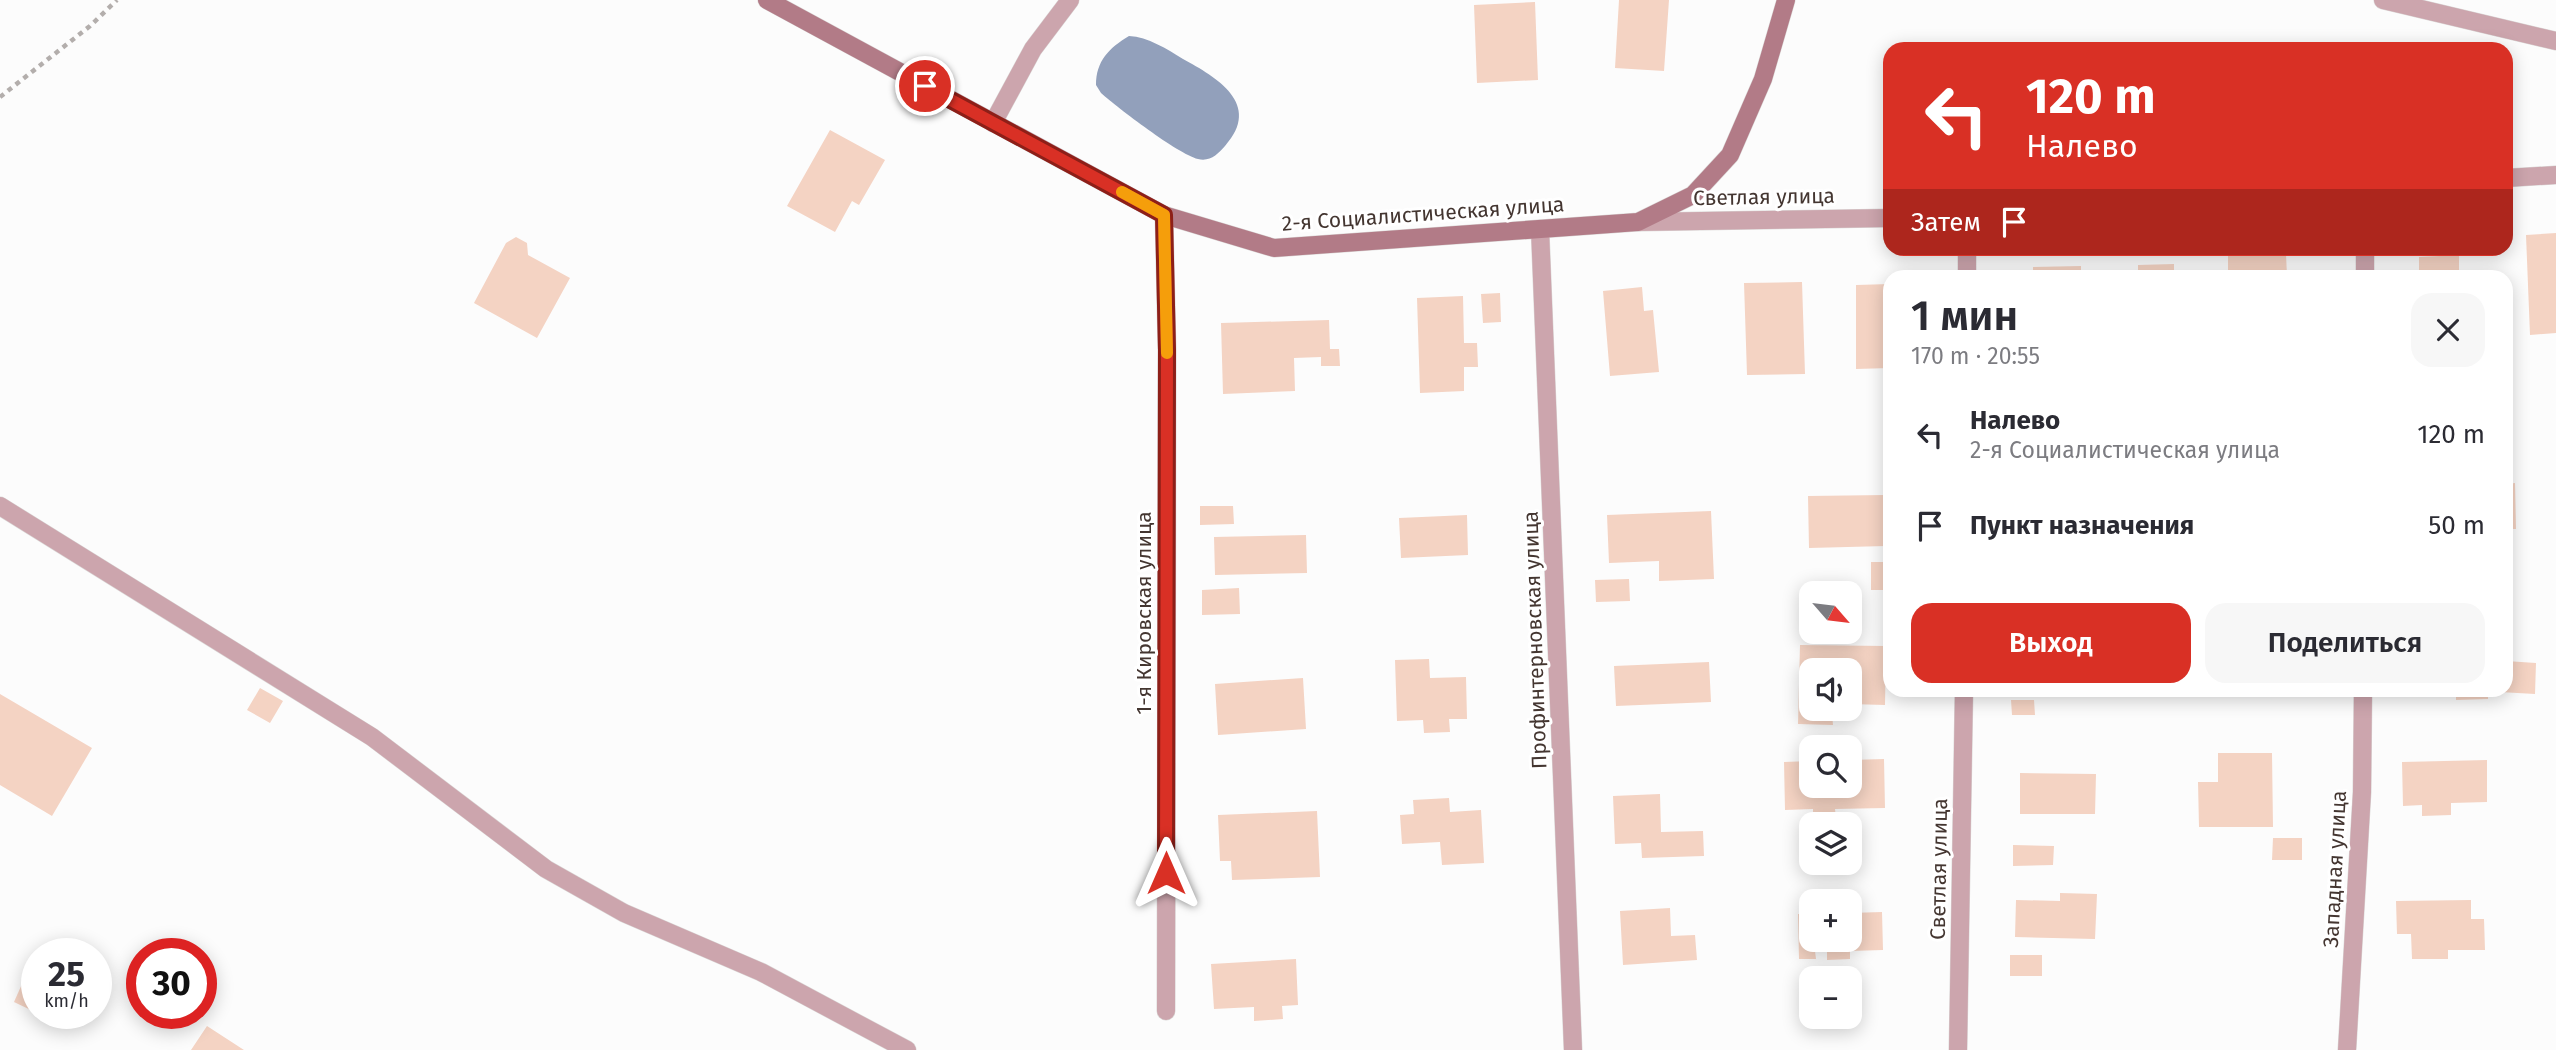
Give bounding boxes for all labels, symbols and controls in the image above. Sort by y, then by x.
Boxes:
pin [895,56,955,116]
icon: arrive [906,67,944,105]
text: 120 m [2026,67,2156,126]
icon: left [1911,70,2002,161]
text: Налево [2026,127,2138,165]
street label: Светлая улица [1693,183,1835,211]
street label: 2-я Социалистическая улица [1281,191,1565,237]
icon: arrive [1995,203,2033,241]
text: Затем [1911,207,1981,238]
text: 1 мин [1911,291,2018,341]
button: close [2411,293,2485,367]
text: 170 m · 20:55 [1911,342,2040,370]
text: Налево [1970,405,2060,436]
icon: left [1911,416,1949,454]
text: 120 m [2417,419,2485,450]
text: 2-я Социалистическая улица [1970,436,2280,464]
icon: arrive [1911,507,1949,545]
text: Пункт назначения [1970,510,2194,541]
text: 50 m [2428,510,2485,541]
street label: 1-я Кировская улица [1131,511,1157,715]
street label: Профинтерновская улица [1518,511,1552,769]
north arrow [1799,581,1862,644]
map controls [1799,581,1862,1029]
button: Выход [1911,603,2191,683]
button: Поделиться [2205,603,2485,683]
button: sound [1799,658,1862,721]
button: search [1799,735,1862,798]
street label: Западная улица [2318,790,2352,948]
street label: Светлая улица [1925,798,1953,940]
button: layers [1799,812,1862,875]
position arrow [1129,836,1203,910]
button: + [1799,889,1862,952]
speed limit sign: 30 [126,938,217,1029]
text: 25 [48,953,85,995]
button: − [1799,966,1862,1029]
text: km/h [44,990,89,1012]

